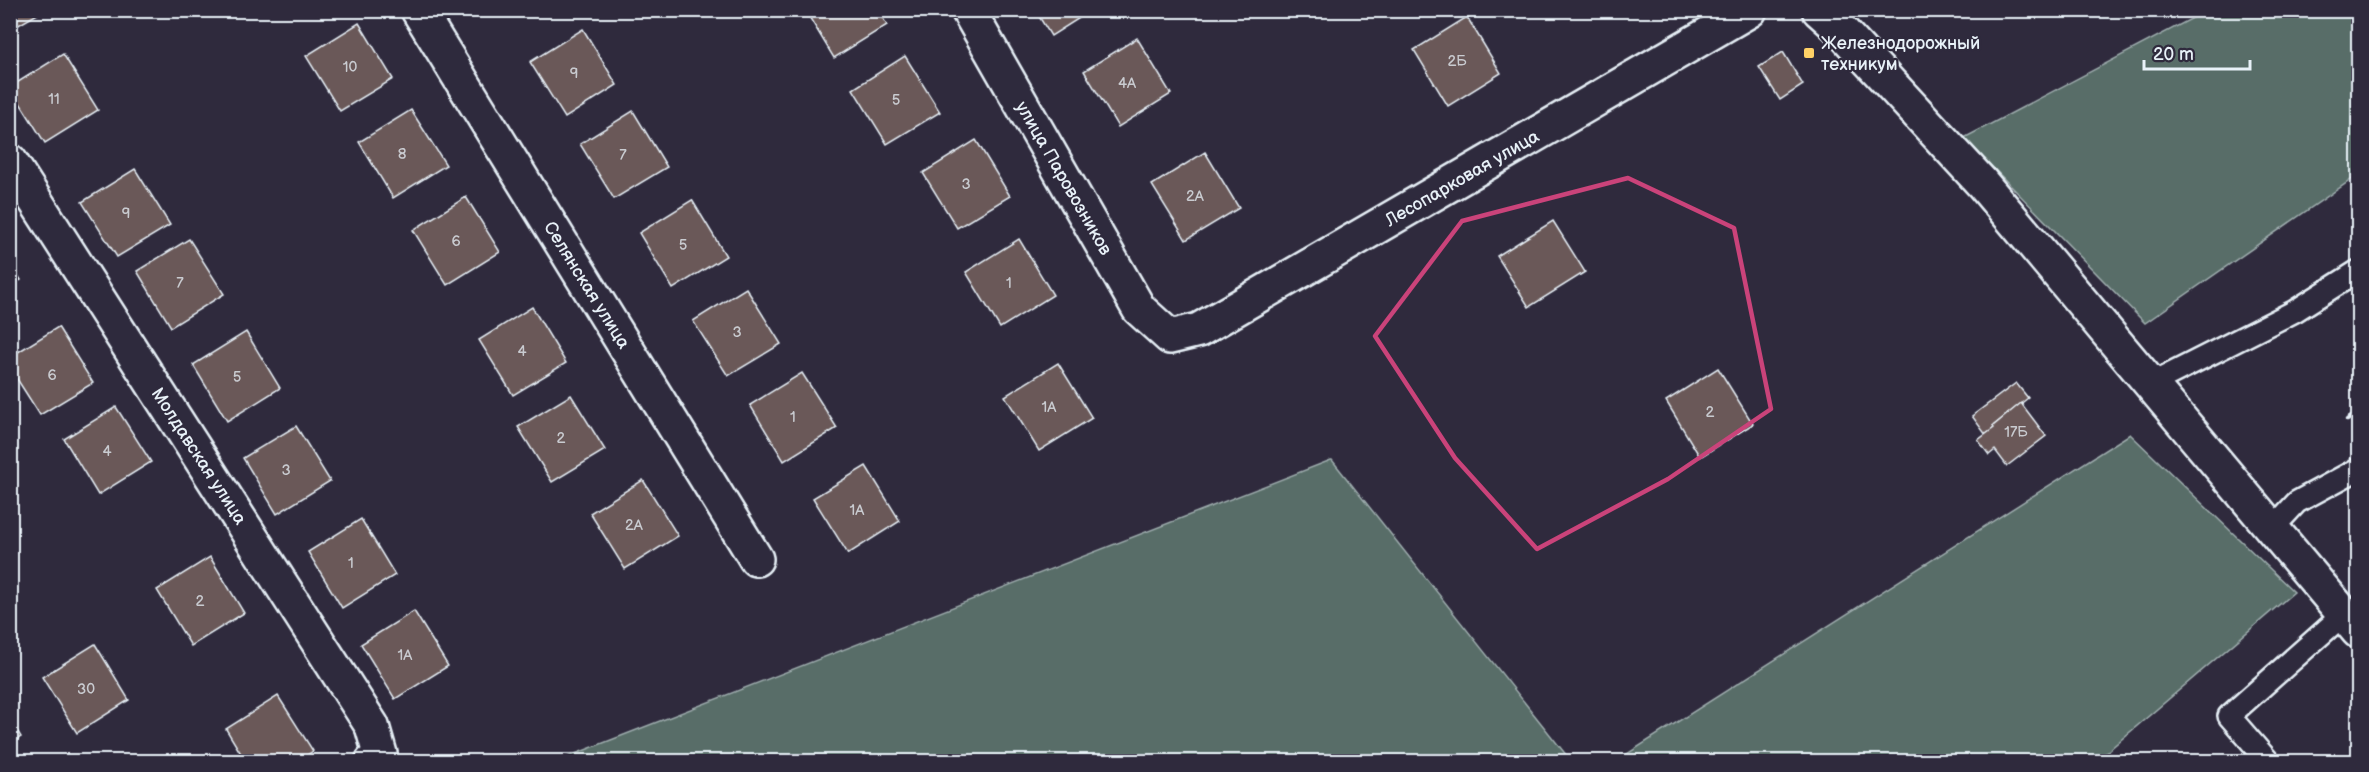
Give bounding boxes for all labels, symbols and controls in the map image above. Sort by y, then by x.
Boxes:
place label: Железнодорожный техникум [1821,33,1980,75]
scale bar [2144,33,2250,71]
text: 20 m [2153,44,2194,65]
marker: Железнодорожный техникум [1802,46,1816,60]
house number: 2Б [1447,52,1467,71]
house number: 10 [343,58,357,77]
house number: 9 [570,64,578,83]
house number: 4А [1118,74,1137,93]
house number: 11 [48,90,60,109]
house number: 5 [892,91,900,110]
street label: улица Паровозников [1011,98,1116,259]
street label: Лесопарковая улица [1381,126,1543,232]
house number: 8 [398,145,407,164]
house number: 7 [619,146,627,165]
house number: 3 [961,175,971,194]
house number: 2А [1186,187,1205,206]
house number: 9 [122,204,130,223]
street label: Селянская улица [539,218,634,353]
house number: 6 [451,232,461,251]
house number: 5 [679,236,687,255]
house number: 7 [176,274,184,293]
house number: 1 [1006,274,1012,293]
house number: 3 [732,323,742,342]
house number: 4 [517,342,527,361]
house number: 6 [47,366,57,385]
house number: 5 [233,368,241,387]
street label: Молдавская улица [147,384,251,529]
house number: 1А [1042,398,1057,417]
house number: 2 [1706,403,1715,422]
house number: 1 [790,408,796,427]
house number: 17Б [2004,423,2028,442]
house number: 2 [557,429,566,448]
house number: 4 [102,442,112,461]
house number: 3 [281,461,291,480]
house number: 1А [850,501,865,520]
house number: 2А [625,516,644,535]
house number: 1 [348,554,354,573]
house number: 2 [196,592,205,611]
house number: 1А [398,646,413,665]
house number: 30 [77,680,95,699]

